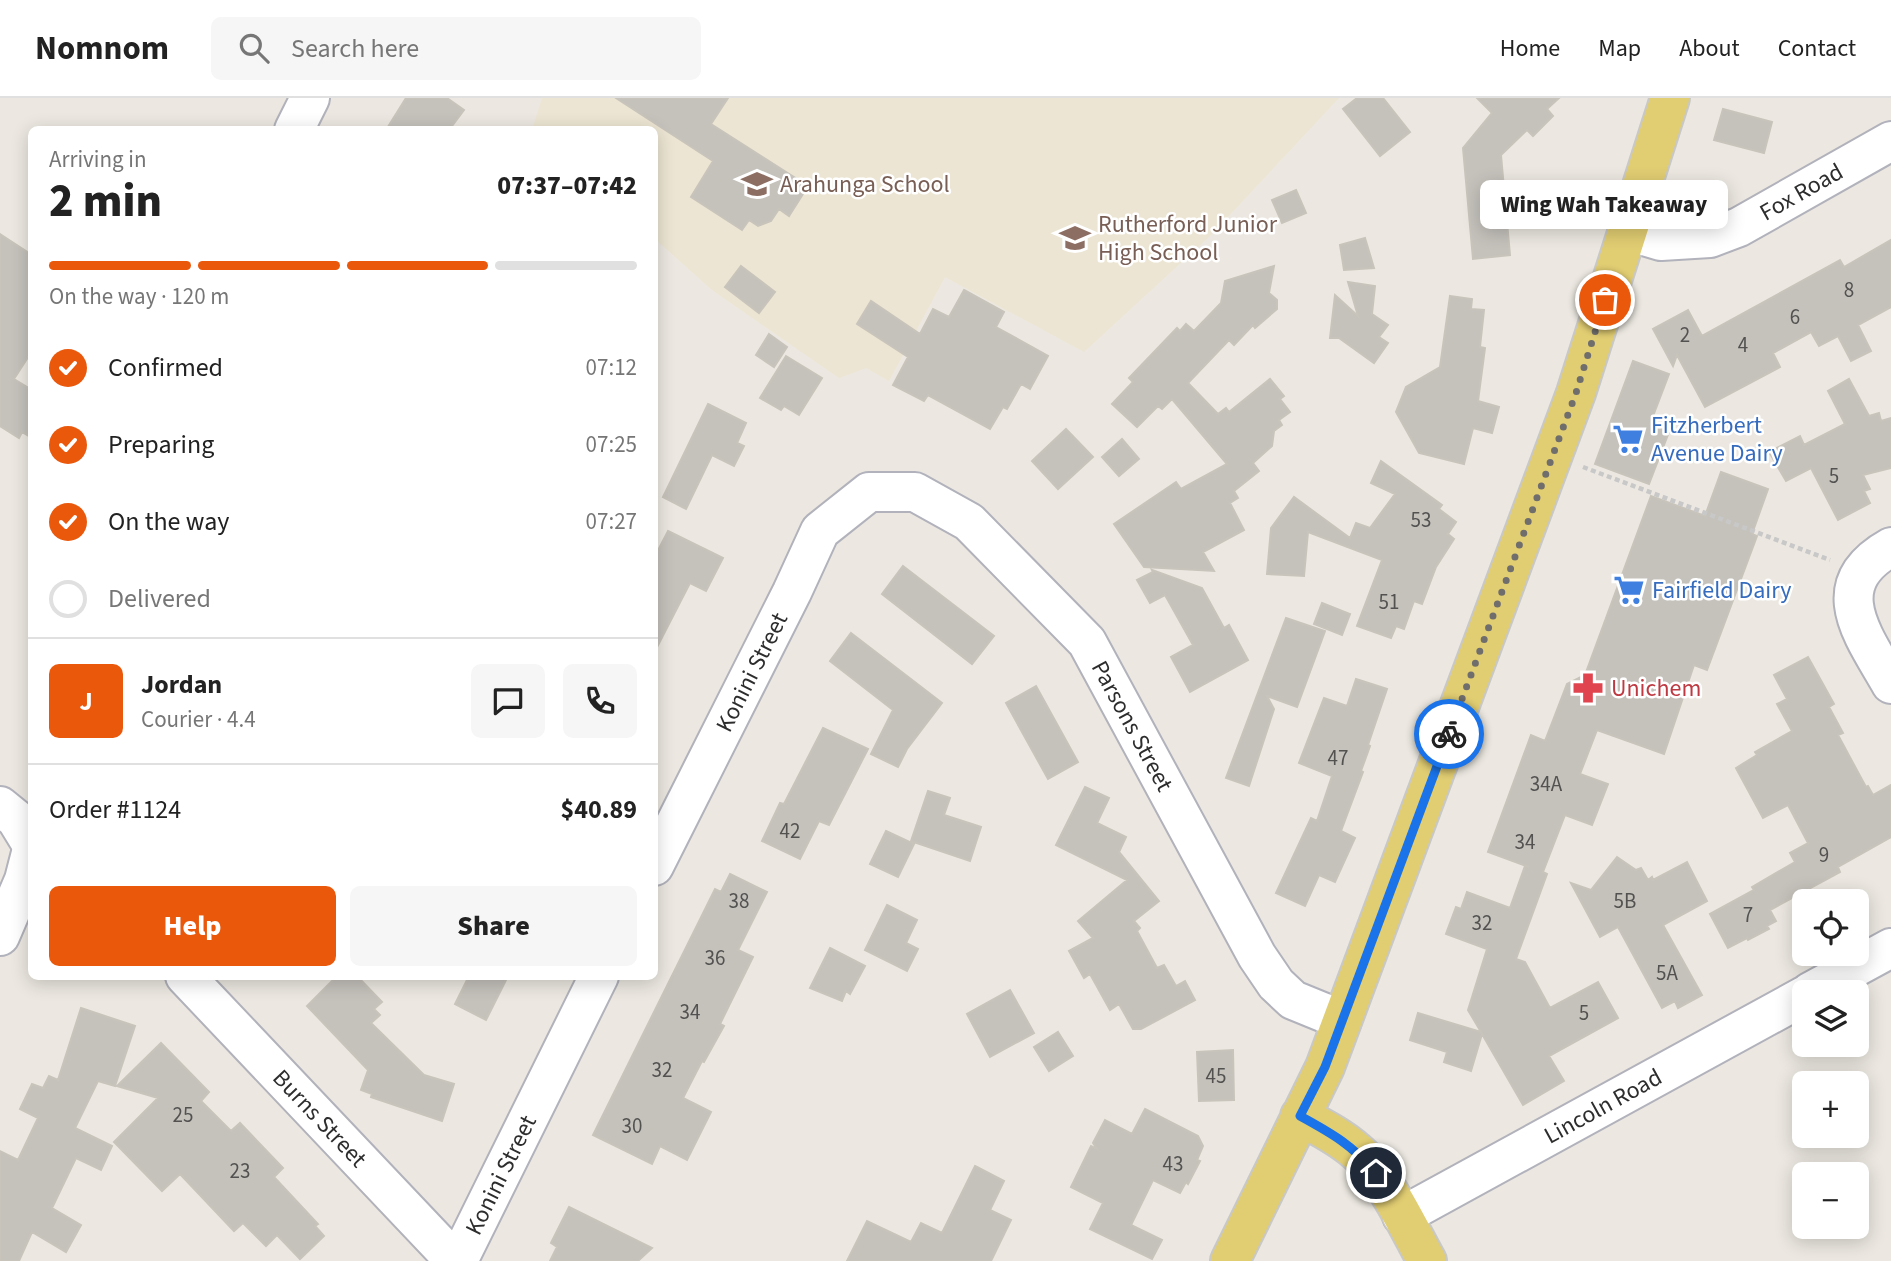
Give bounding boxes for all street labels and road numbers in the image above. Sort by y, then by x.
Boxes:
street label: Fox Road [1753,155,1850,230]
street label: Konini Street [707,607,797,738]
street label: Parsons Street [1082,654,1182,798]
street label: Lincoln Road [1538,1060,1668,1153]
street label: Burns Street [264,1062,375,1176]
street label: Konini Street [457,1109,545,1241]

